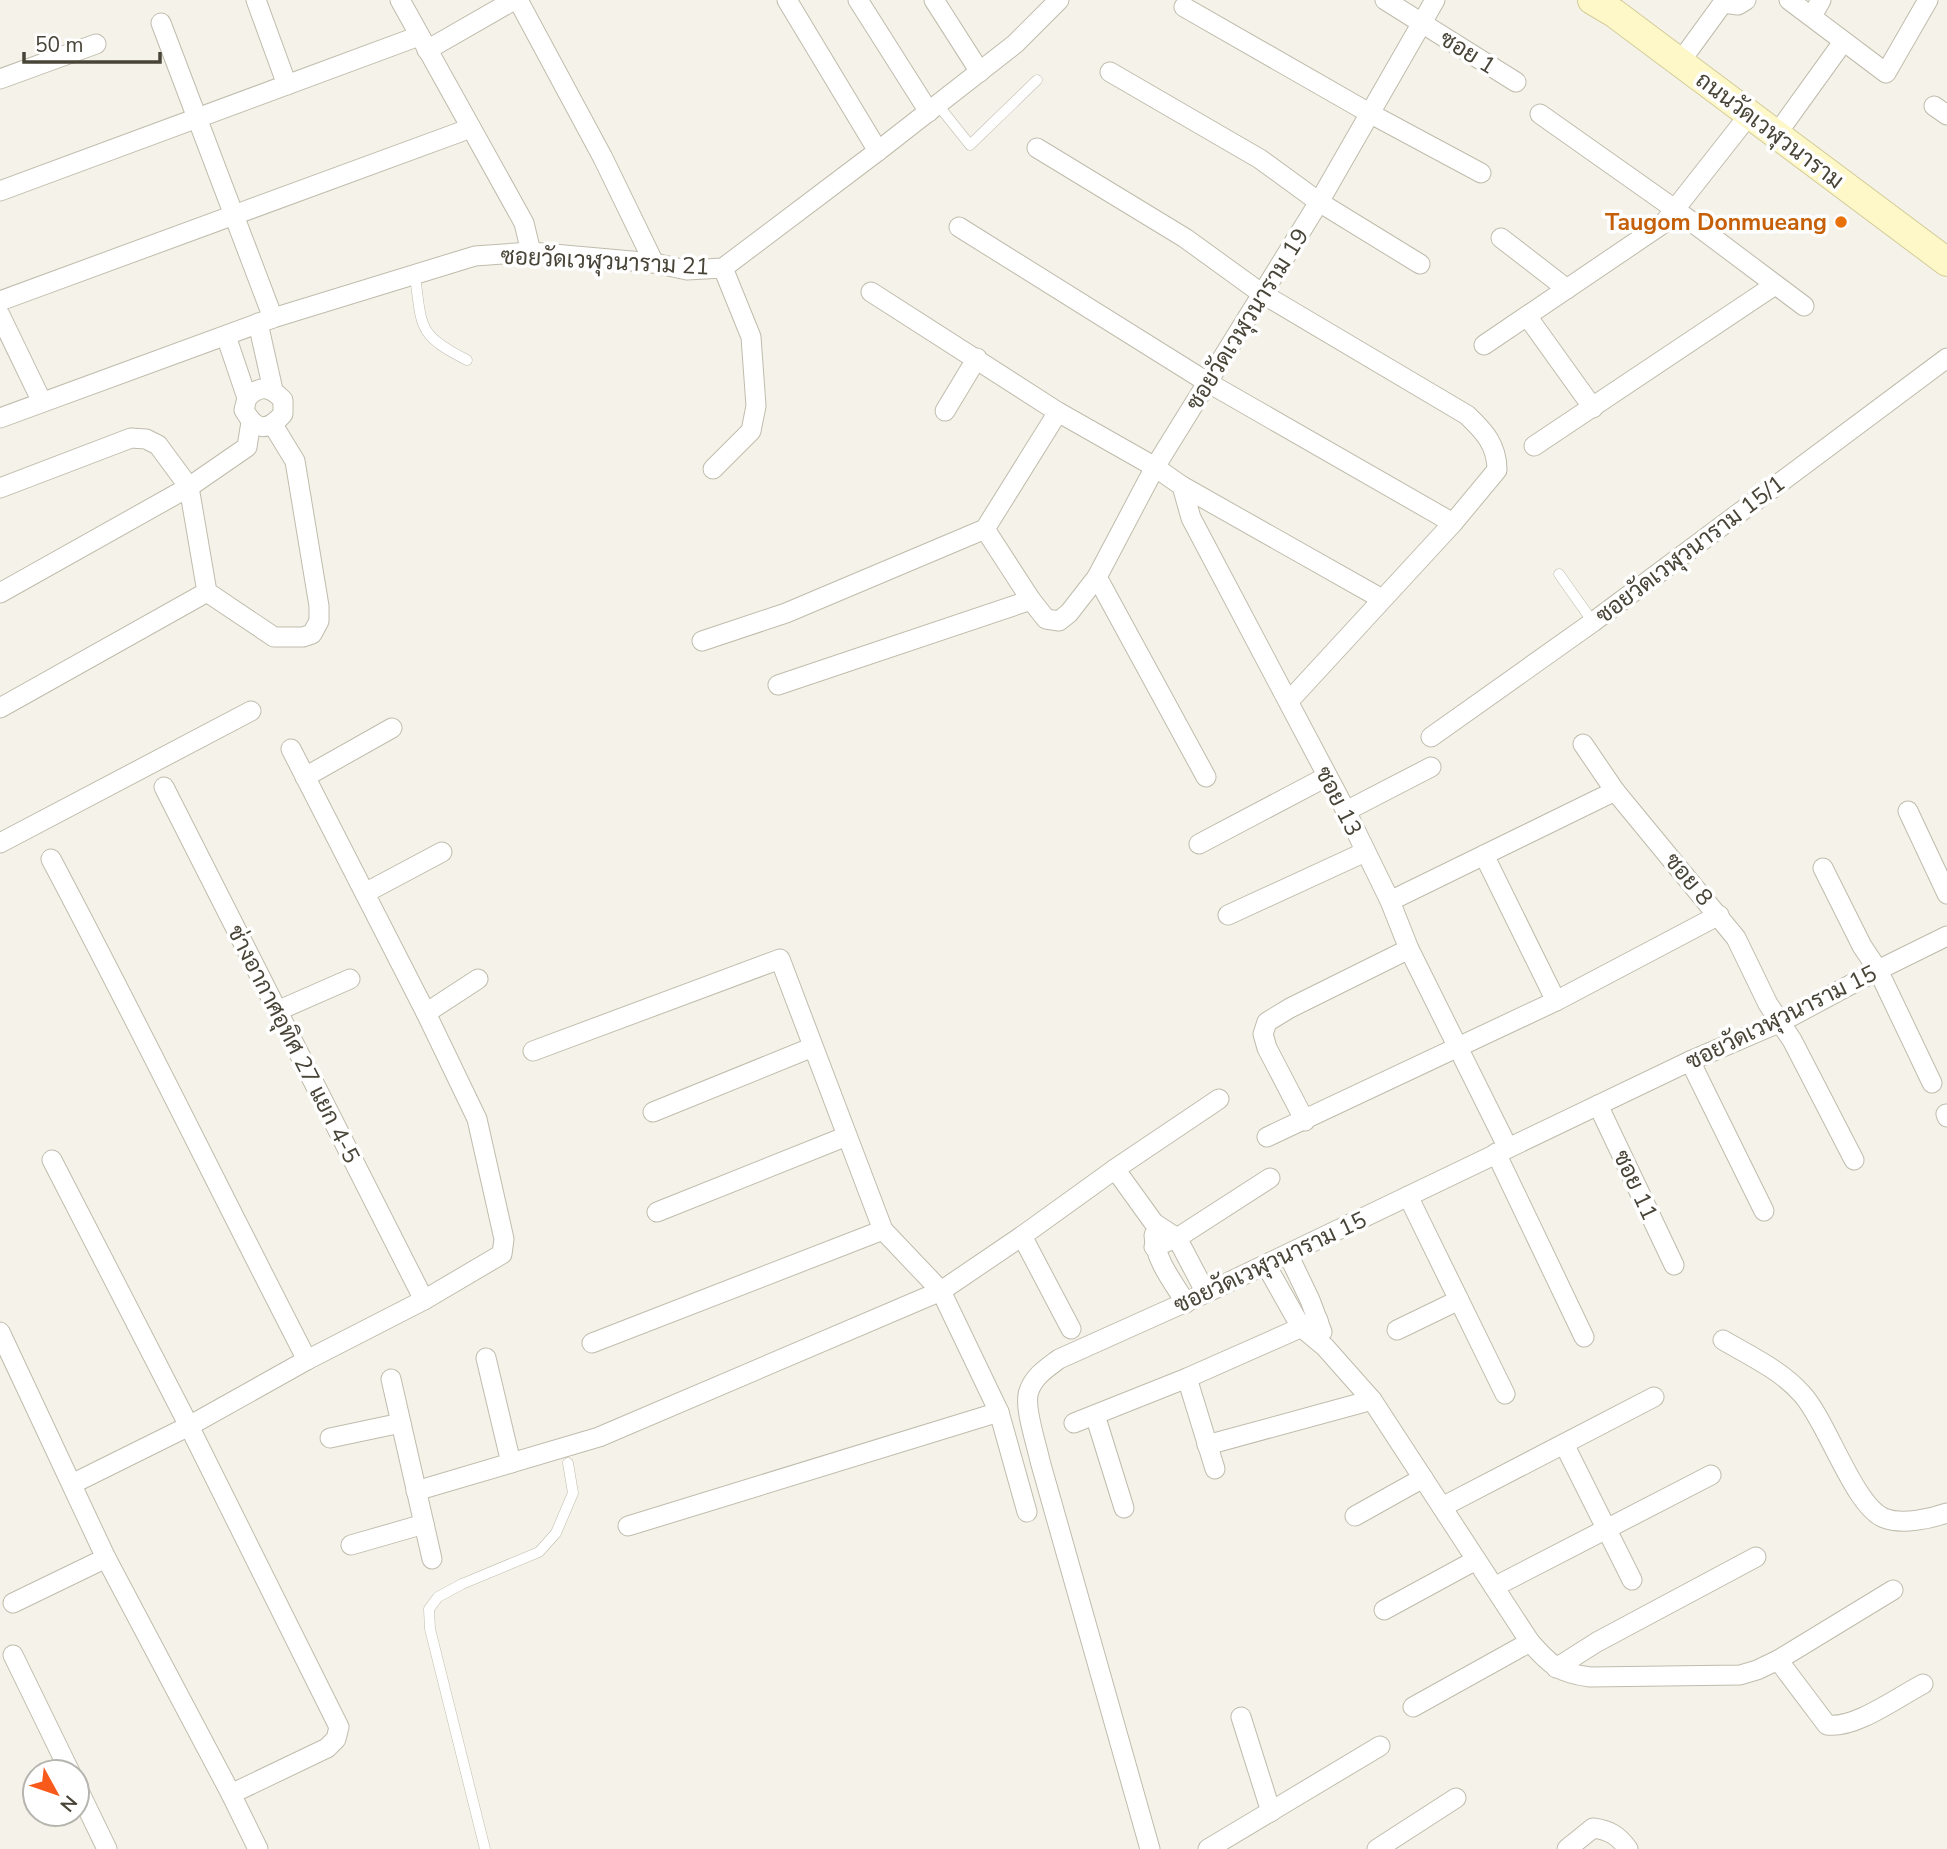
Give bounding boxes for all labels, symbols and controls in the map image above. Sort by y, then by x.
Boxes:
scale bar [24,21,161,65]
street label: ซอย 1 [1434,23,1502,82]
text: 50 m [35,31,84,59]
street label: ถนนวัดเวฬุวนาราม [1689,65,1850,196]
place label: Taugom Donmueang [1605,207,1827,238]
marker: Taugom Donmueang [1833,214,1849,230]
street label: ซอยวัดเวฬุวนาราม 19 [1179,222,1316,416]
street label: ซอยวัดเวฬุวนาราม 21 [500,241,710,282]
street label: ซอยวัดเวฬุวนาราม 15/1 [1589,468,1791,631]
street label: ซอย 13 [1308,761,1369,841]
street label: ซอย 8 [1657,846,1720,912]
street label: ช่างอากาศอุทิศ 27 แยก 4-5 [220,920,367,1169]
street label: ซอยวัดเวฬุวนาราม 15 [1680,958,1882,1077]
street label: ซอย 11 [1606,1145,1665,1225]
street label: ซอยวัดเวฬุวนาราม 15 [1169,1204,1372,1321]
north arrow [21,1758,91,1828]
text: N [54,1789,83,1817]

